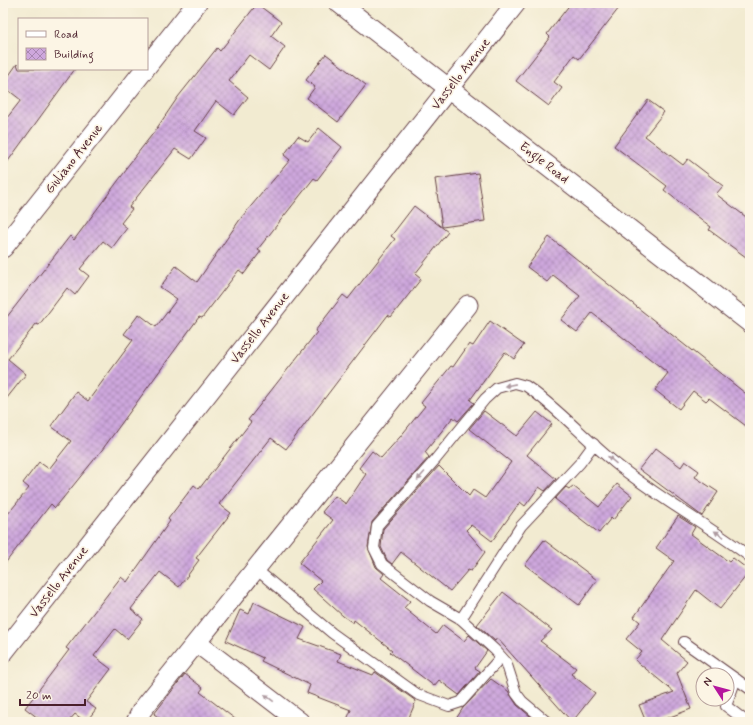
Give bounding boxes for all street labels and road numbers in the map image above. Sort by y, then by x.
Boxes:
street label: Vassello Avenue [428,35,494,113]
street label: Giuliano Avenue [41,121,107,197]
street label: Engle Road [515,138,572,189]
street label: Vassello Avenue [227,289,293,367]
street label: Vassello Avenue [26,543,92,621]

